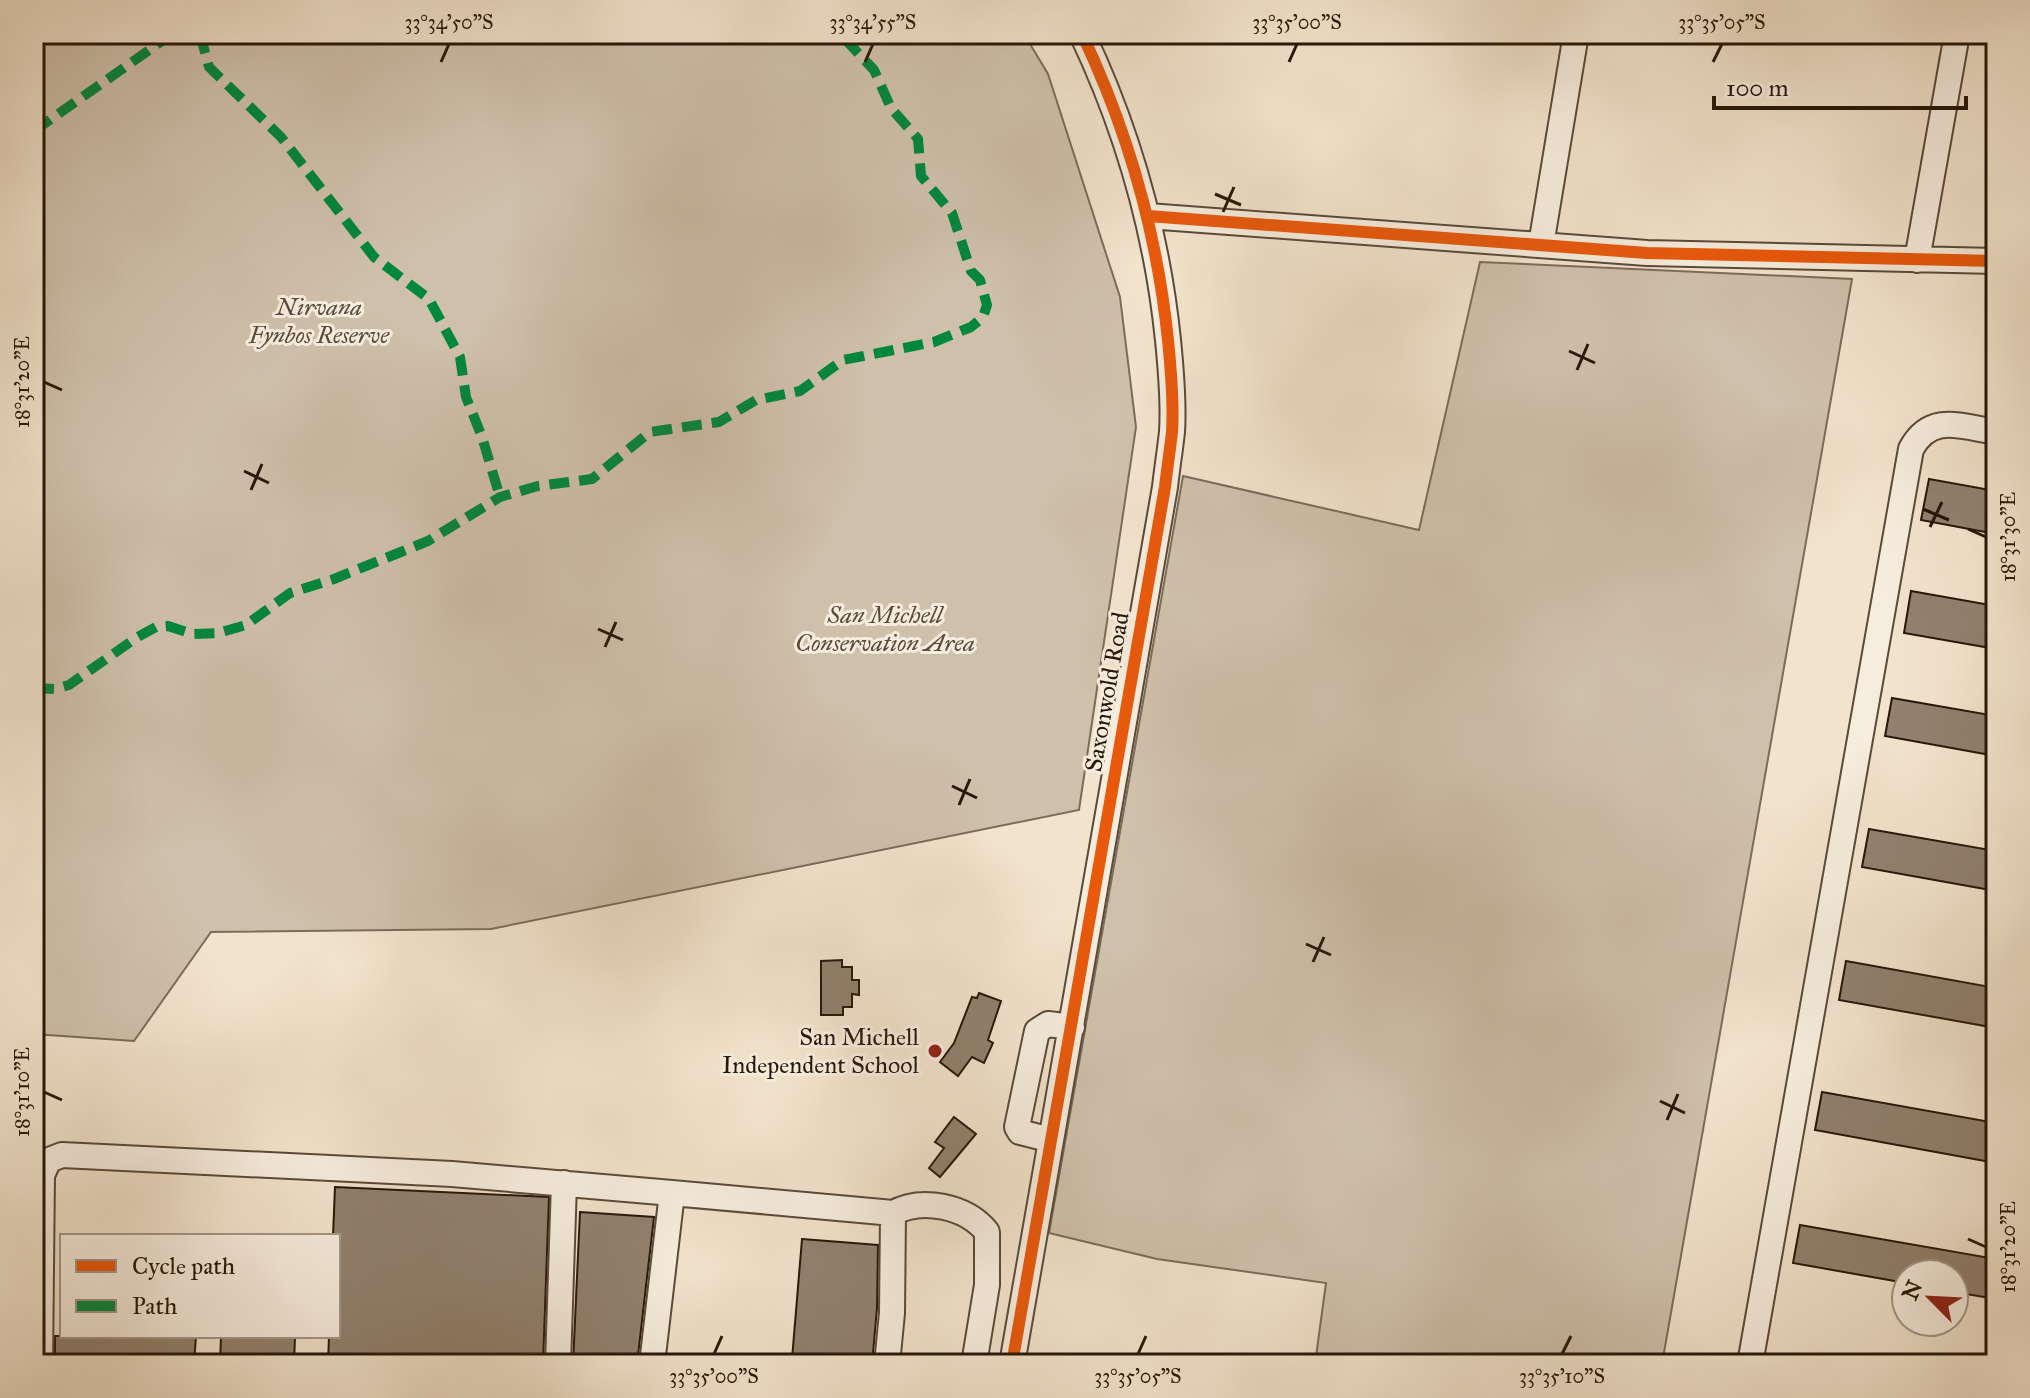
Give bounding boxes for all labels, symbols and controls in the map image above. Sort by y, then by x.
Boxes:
text: 33°34'50"S [404,10,494,34]
text: 33°34'55"S [830,10,916,34]
text: 33°35'00"S [1252,10,1342,34]
text: 33°35'05"S [1678,10,1766,34]
scale bar [1714,60,1966,110]
text: 100 m [1726,73,1789,103]
park label: Nirvana Fynbos Reserve [248,292,390,350]
text: 18°31'20"E [10,336,34,428]
text: 18°31'30"E [1996,492,2020,582]
park label: San Michell Conservation Area [795,600,975,658]
street label: Saxonwold Road [1078,610,1136,774]
place label: San Michell Independent School [722,1022,920,1080]
marker: San Michell Independent School [926,1042,944,1060]
text: 18°31'10"E [10,1047,34,1137]
text: 18°31'20"E [1996,1201,2020,1293]
legend [60,1234,340,1338]
text: Cycle path [132,1251,235,1281]
north arrow [1890,1258,1970,1338]
text: N [1896,1276,1928,1304]
text: Path [132,1291,177,1321]
text: 33°35'00"S [669,1364,759,1388]
text: 33°35'05"S [1094,1364,1182,1388]
text: 33°35'10"S [1519,1364,1605,1388]

